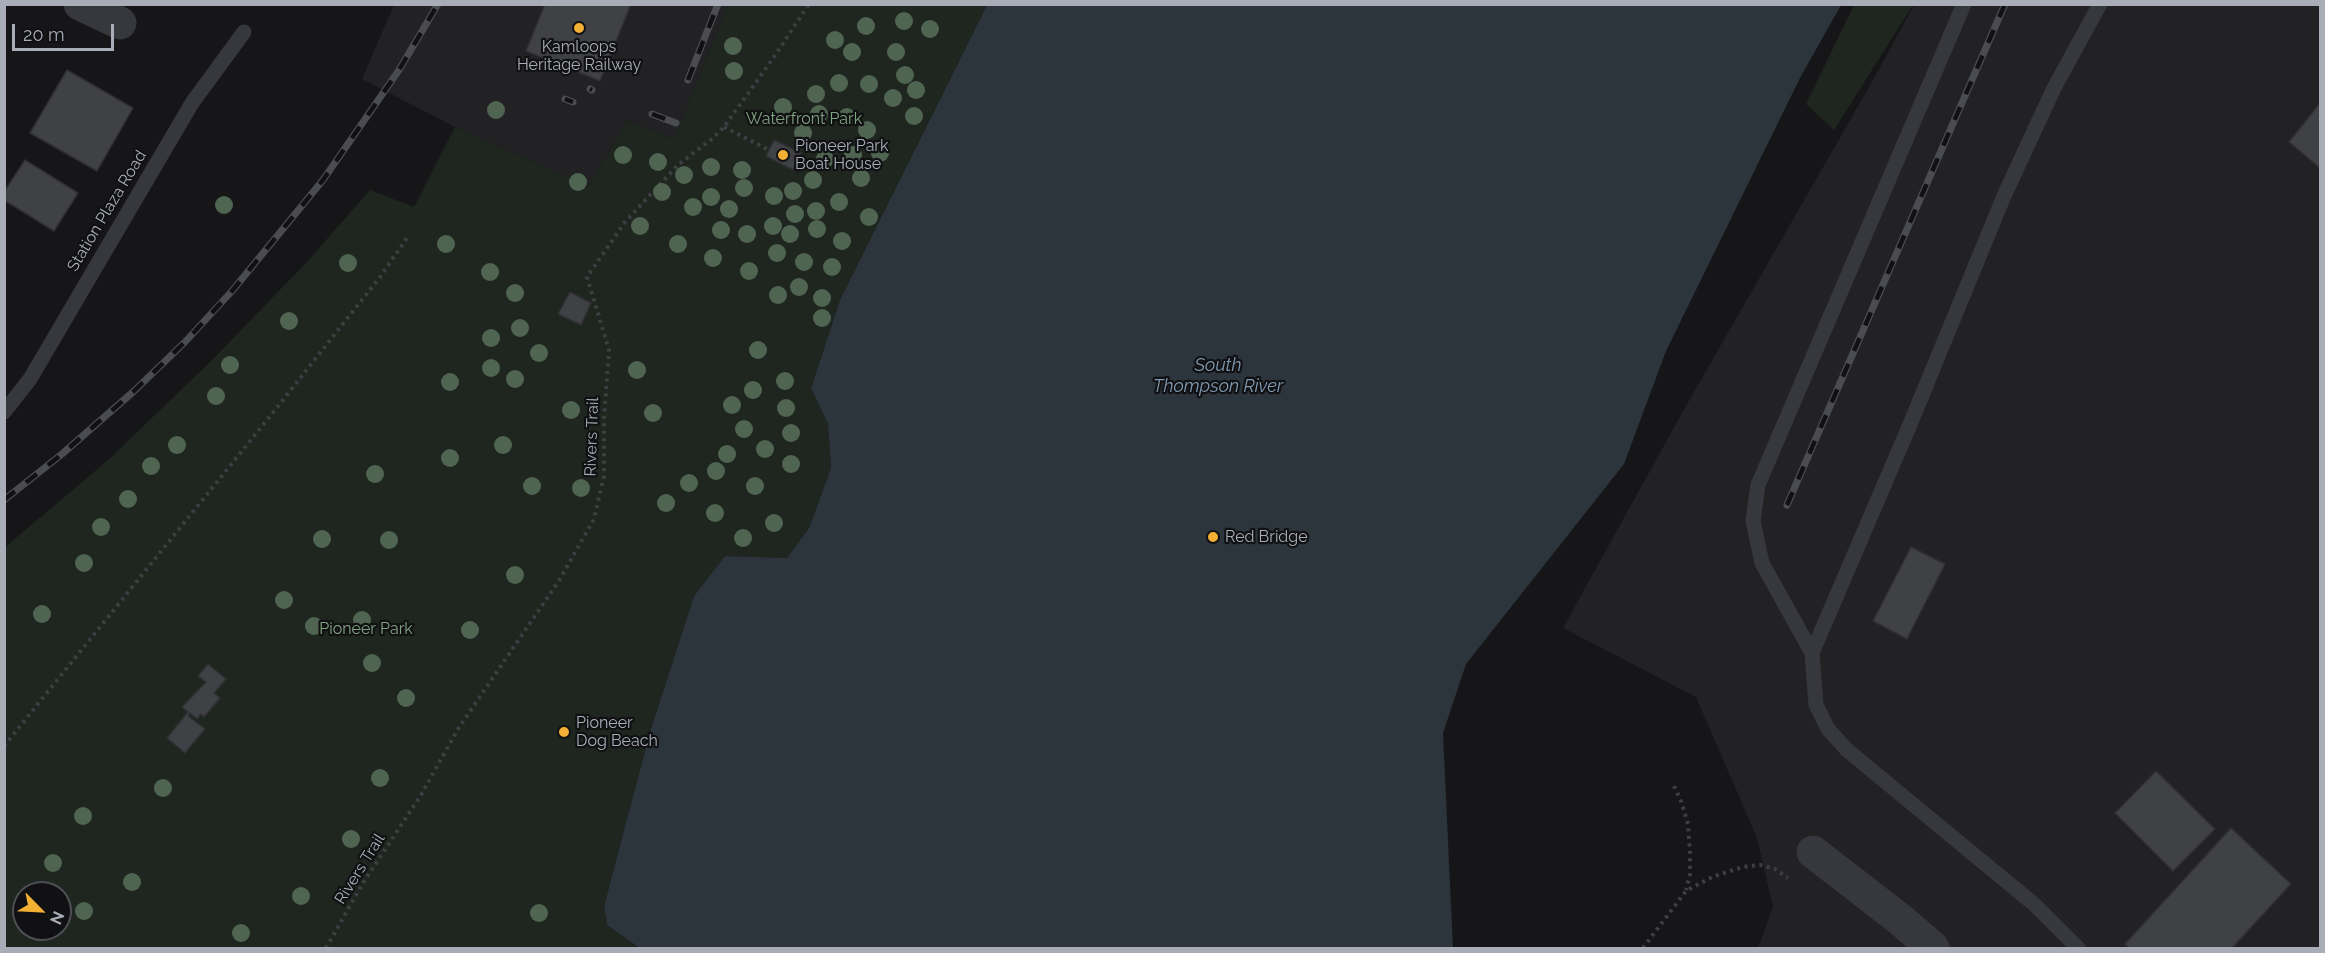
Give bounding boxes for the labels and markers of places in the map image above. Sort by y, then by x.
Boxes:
marker: Kamloops Heritage Railway [572,21,586,35]
place label: Kamloops Heritage Railway [517,37,641,75]
place label: Pioneer Park Boat House [795,136,888,174]
marker: Pioneer Park Boat House [776,148,790,162]
place label: Red Bridge [1225,527,1308,547]
marker: Red Bridge [1206,530,1220,544]
place label: Pioneer Dog Beach [576,713,658,751]
marker: Pioneer Dog Beach [557,725,571,739]

